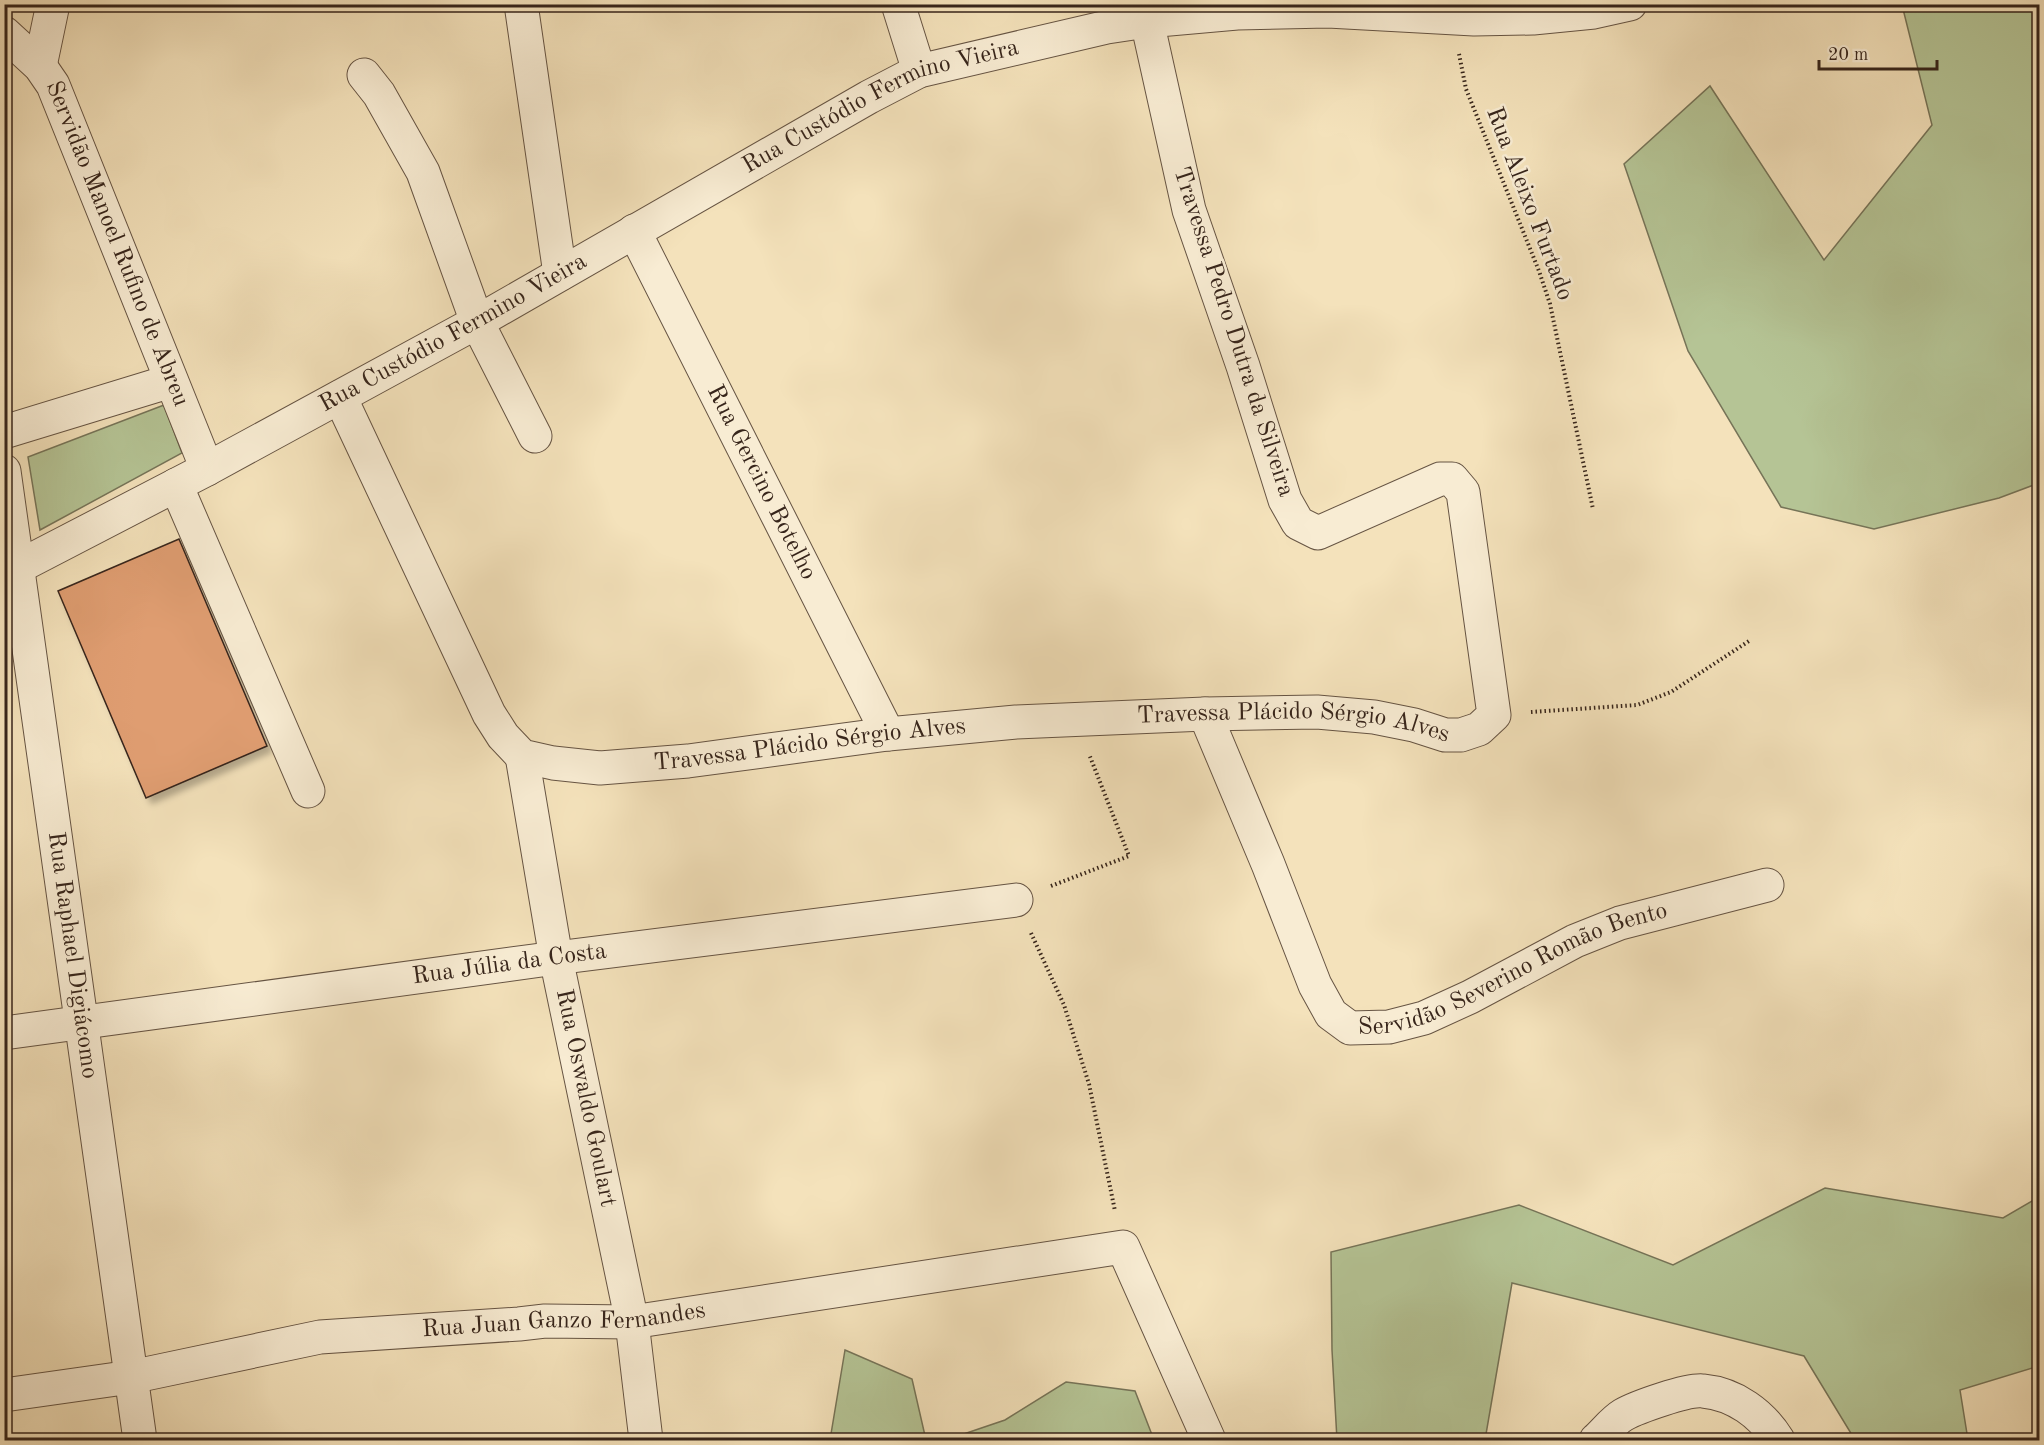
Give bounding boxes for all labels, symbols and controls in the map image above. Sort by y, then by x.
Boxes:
scale bar [1819,33,1938,71]
street label: Rua Custódio Fermino Vieira [739,36,1021,179]
text: 20 m [1828,46,1868,64]
street label: Servidão Manoel Rufino de Abreu [41,78,193,410]
street label: Rua Aleixo Furtado [1481,104,1577,304]
street label: Travessa Pedro Dutra da Silveira [1168,164,1298,500]
street label: Rua Custódio Fermino Vieira [316,250,591,417]
street label: Rua Gercino Botelho [702,381,820,584]
street label: Travessa Plácido Sérgio Alves [1136,700,1452,748]
street label: Travessa Plácido Sérgio Alves [653,715,967,776]
street label: Rua Raphael Digiácomo [43,830,101,1080]
street label: Servidão Severino Romão Bento [1357,899,1670,1040]
street label: Rua Júlia da Costa [411,940,608,989]
street label: Rua Oswaldo Goulart [551,987,620,1209]
street label: Rua Juan Ganzo Fernandes [421,1299,707,1342]

